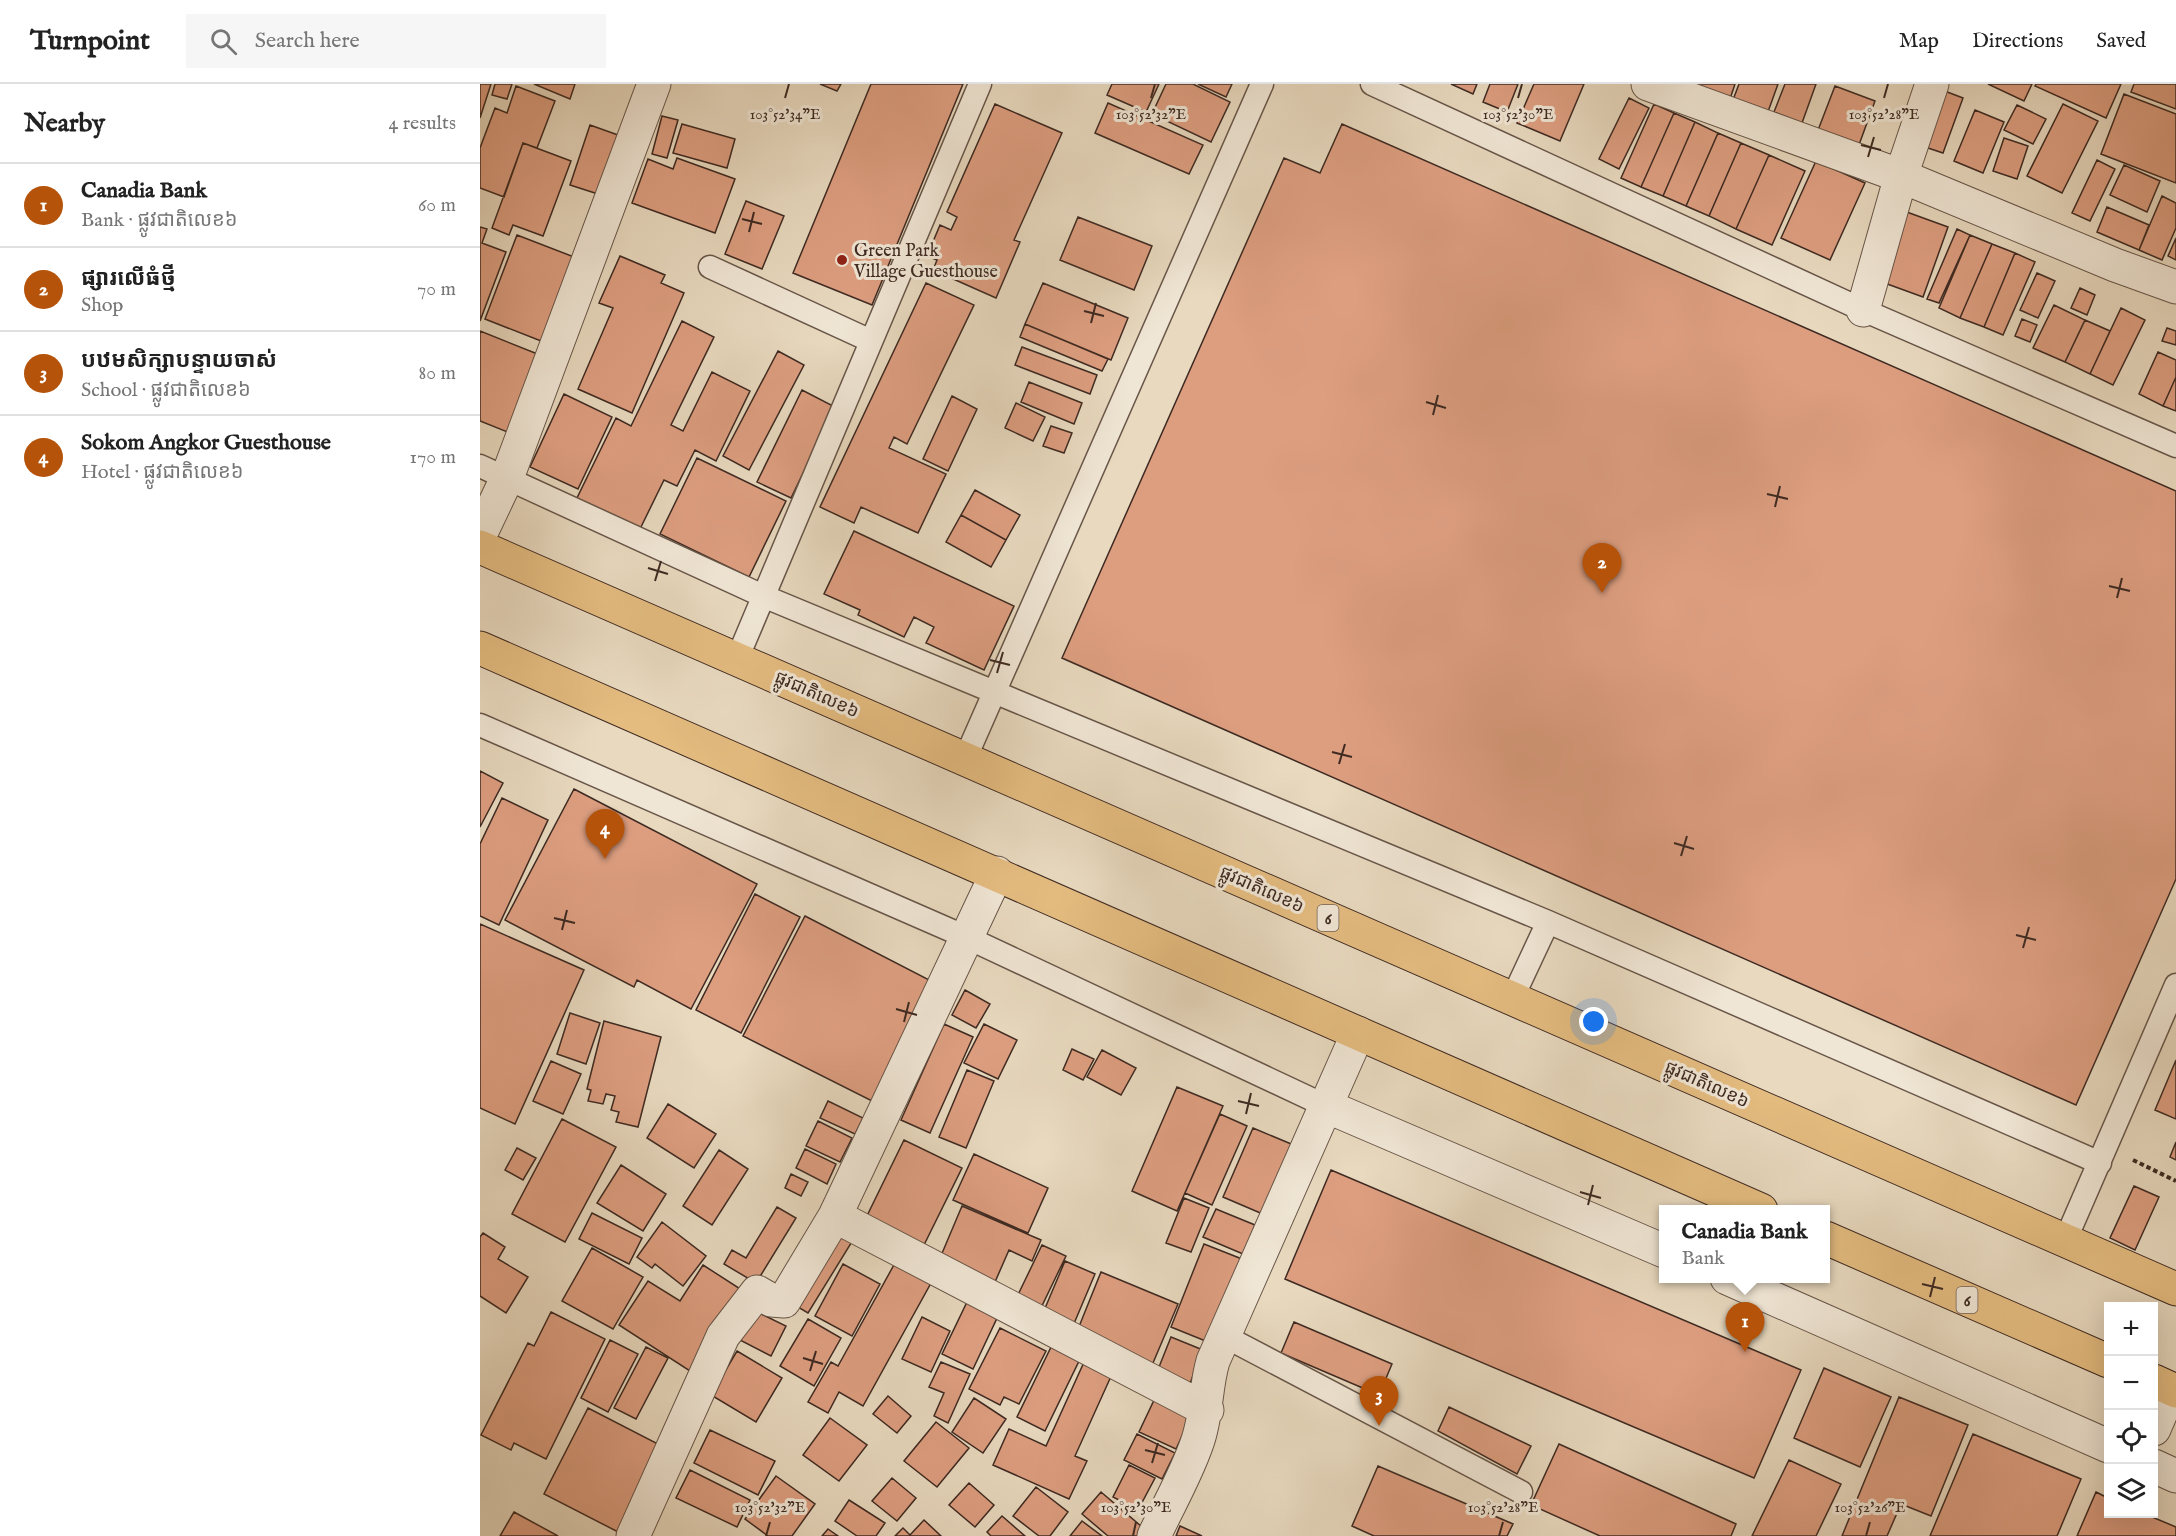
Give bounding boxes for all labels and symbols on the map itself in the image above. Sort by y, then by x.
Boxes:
text: 103°52'34"E [750,105,820,124]
text: 103°52'32"E [1116,105,1186,124]
text: 103°52'30"E [1483,105,1553,124]
text: 103°52'28"E [1849,105,1919,124]
place label: Green Park Village Guesthouse [853,240,998,284]
marker: Green Park Village Guesthouse [835,253,849,267]
pin: 2 [1582,544,1622,593]
street label: ផ្លូវជាតិលេខ៦ [769,667,862,727]
pin: 4 [586,810,624,859]
street label: ផ្លូវជាតិលេខ៦ [1214,862,1307,922]
road number: 6 [1318,905,1338,931]
your location [1579,1007,1608,1036]
street label: ផ្លូវជាតិលេខ៦ [1659,1057,1752,1117]
road number: 6 [1956,1287,1978,1313]
pin: 1 [1726,1302,1764,1352]
pin: 3 [1360,1376,1398,1426]
text: 103°52'32"E [735,1498,805,1517]
text: 103°52'30"E [1101,1498,1171,1517]
text: 103°52'28"E [1468,1498,1538,1517]
text: 103°52'26"E [1834,1498,1906,1517]

